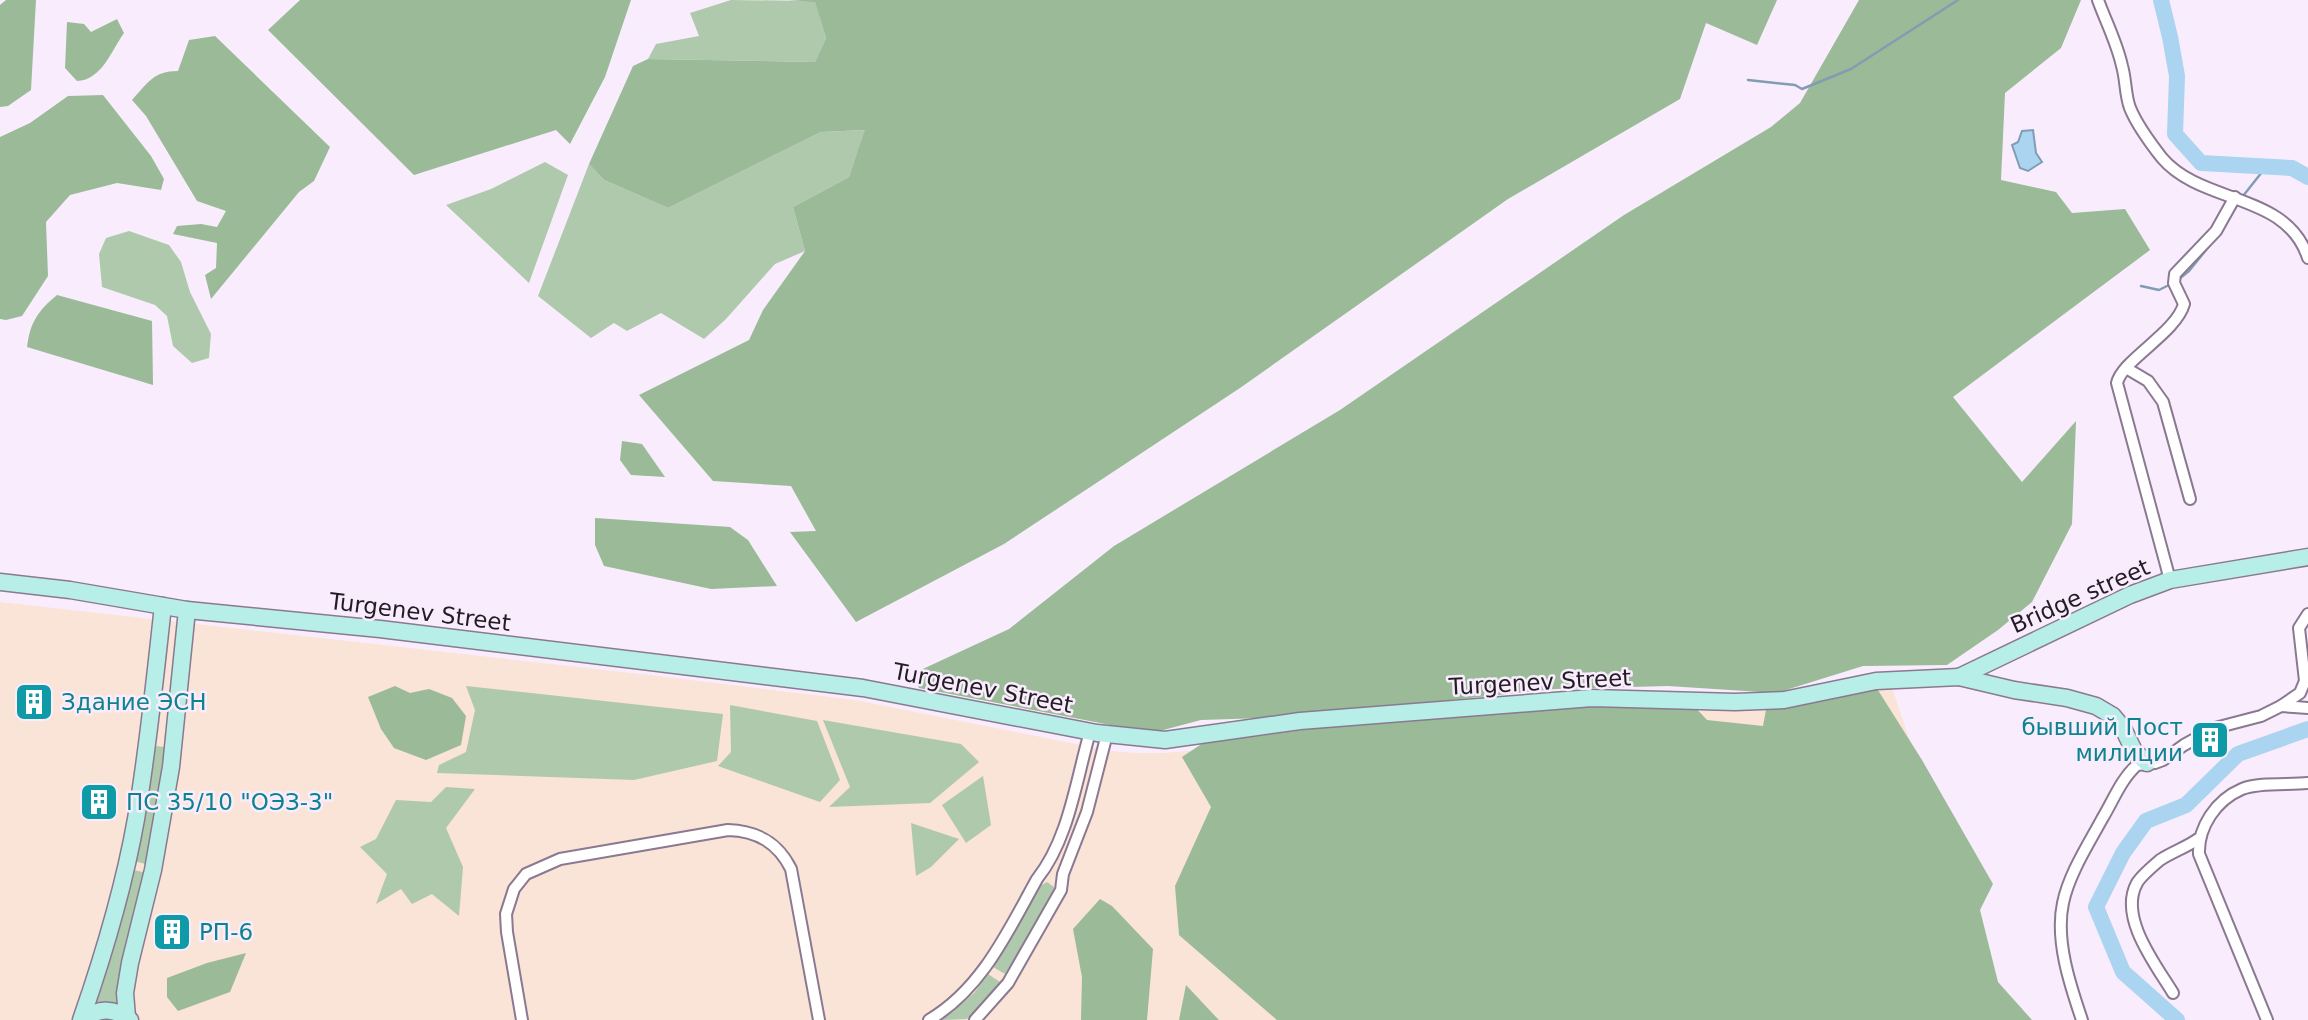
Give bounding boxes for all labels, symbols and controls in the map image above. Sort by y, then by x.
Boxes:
street label: Bridge street [2006,554,2154,638]
street label: Turgenev Street [327,588,512,636]
street label: Turgenev Street [890,658,1075,718]
street label: Turgenev Street [1447,664,1632,700]
building icon: Здание ЭСН [13,681,55,723]
place label: Здание ЭСН [61,689,207,715]
place label: бывший Пост милиции [2021,714,2183,766]
building icon: бывший Пост милиции [2189,719,2231,761]
building icon: ПС 35/10 "ОЭЗ-3" [78,781,120,823]
place label: ПС 35/10 "ОЭЗ-3" [126,789,333,815]
building icon: РП-6 [151,911,193,953]
place label: РП-6 [199,919,253,945]

